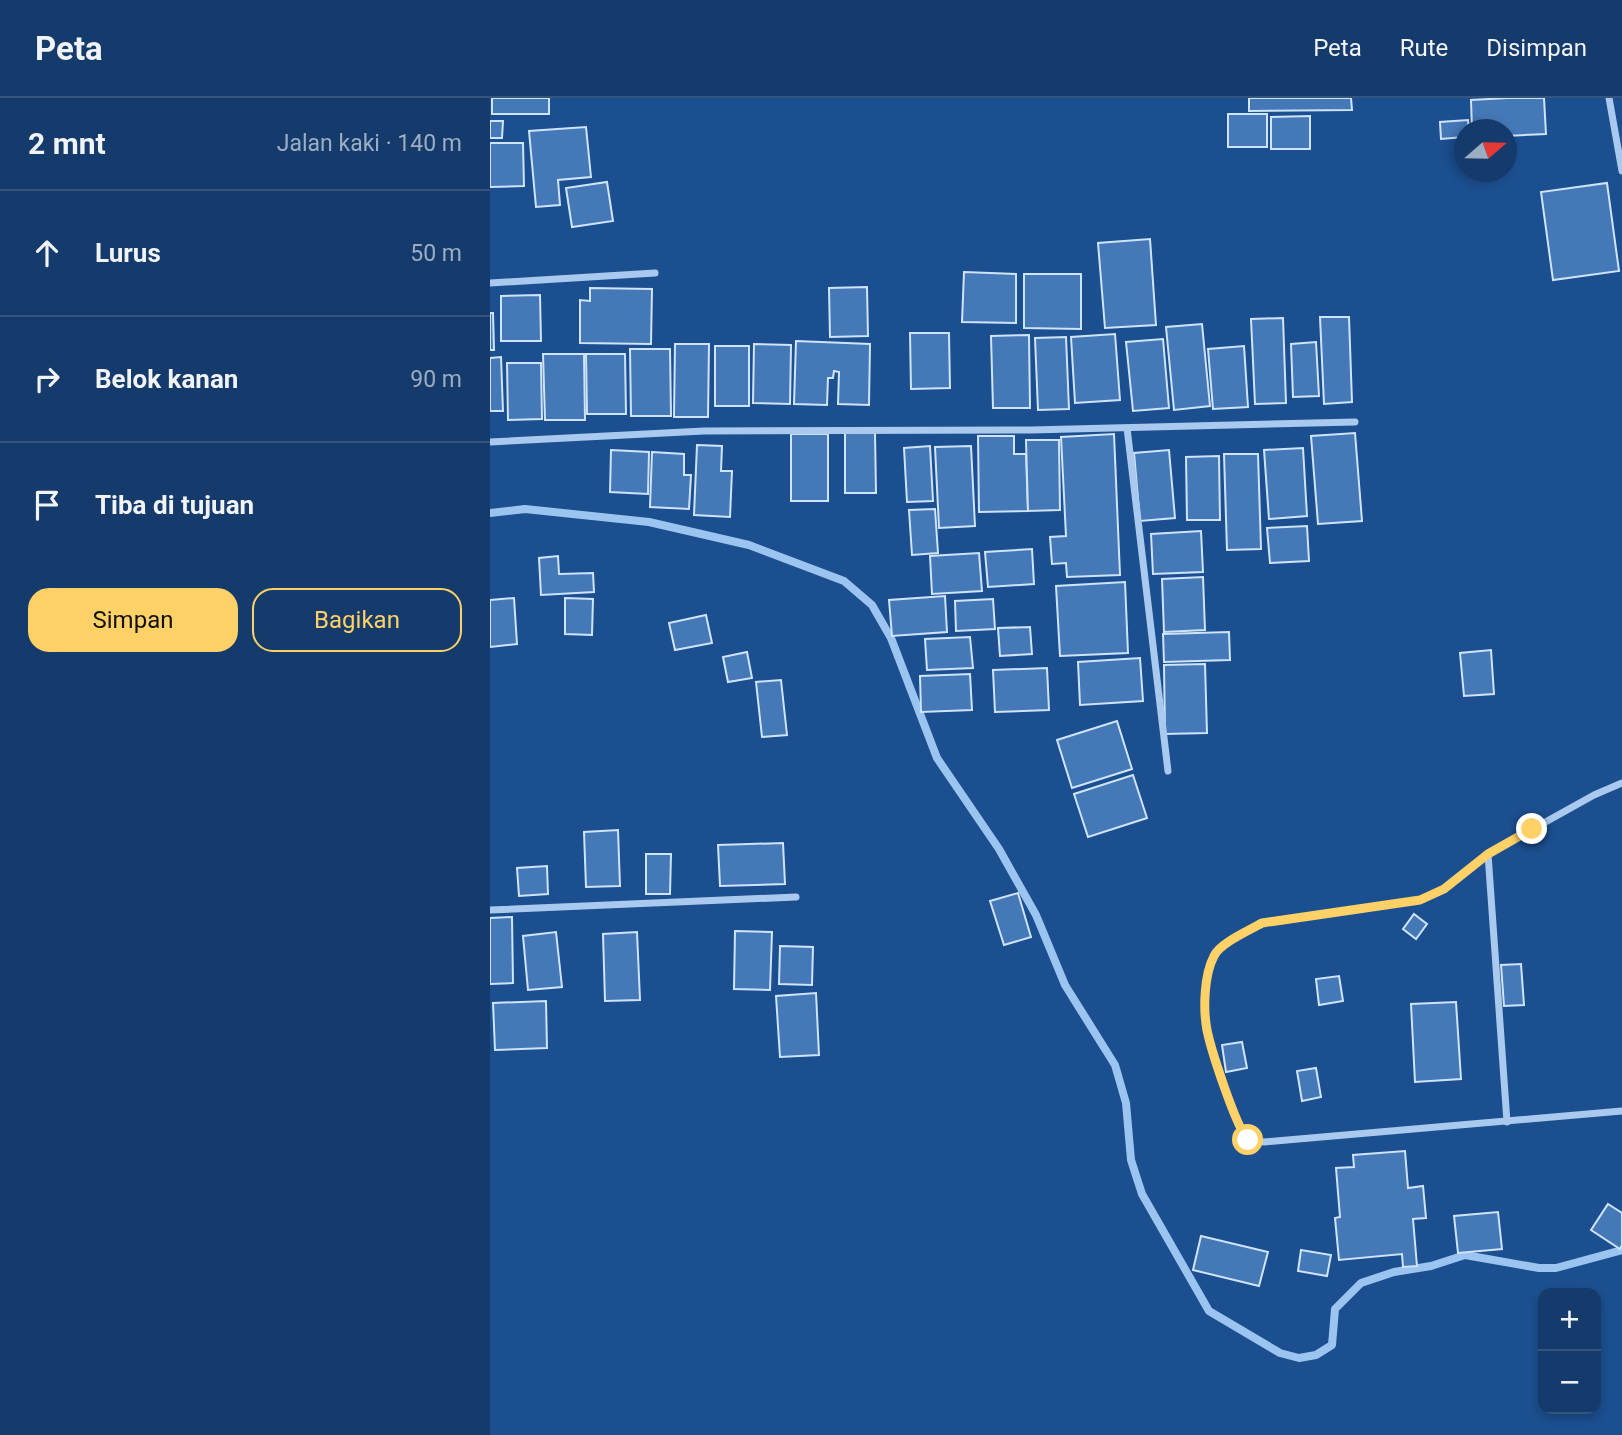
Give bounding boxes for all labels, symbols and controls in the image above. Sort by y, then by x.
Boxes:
text: Peta [35,29,103,68]
text: Peta [1313,34,1362,62]
text: Rute [1400,34,1448,62]
text: Disimpan [1486,34,1587,62]
north arrow [1454,119,1517,182]
text: 2 mnt [28,126,106,161]
text: Jalan kaki · 140 m [277,130,462,157]
icon: ahead [28,234,66,272]
text: Lurus [95,238,161,268]
text: 50 m [410,240,462,267]
icon: right [28,360,66,398]
text: Belok kanan [95,364,238,394]
text: 90 m [410,366,462,393]
icon: arrive [28,486,66,524]
text: Tiba di tujuan [95,490,254,520]
button: Simpan [28,588,238,652]
button: Bagikan [252,588,462,652]
route end [1516,813,1547,844]
route start [1232,1124,1263,1155]
map controls [1538,1288,1601,1414]
button: + [1538,1288,1601,1351]
button: − [1538,1351,1601,1414]

